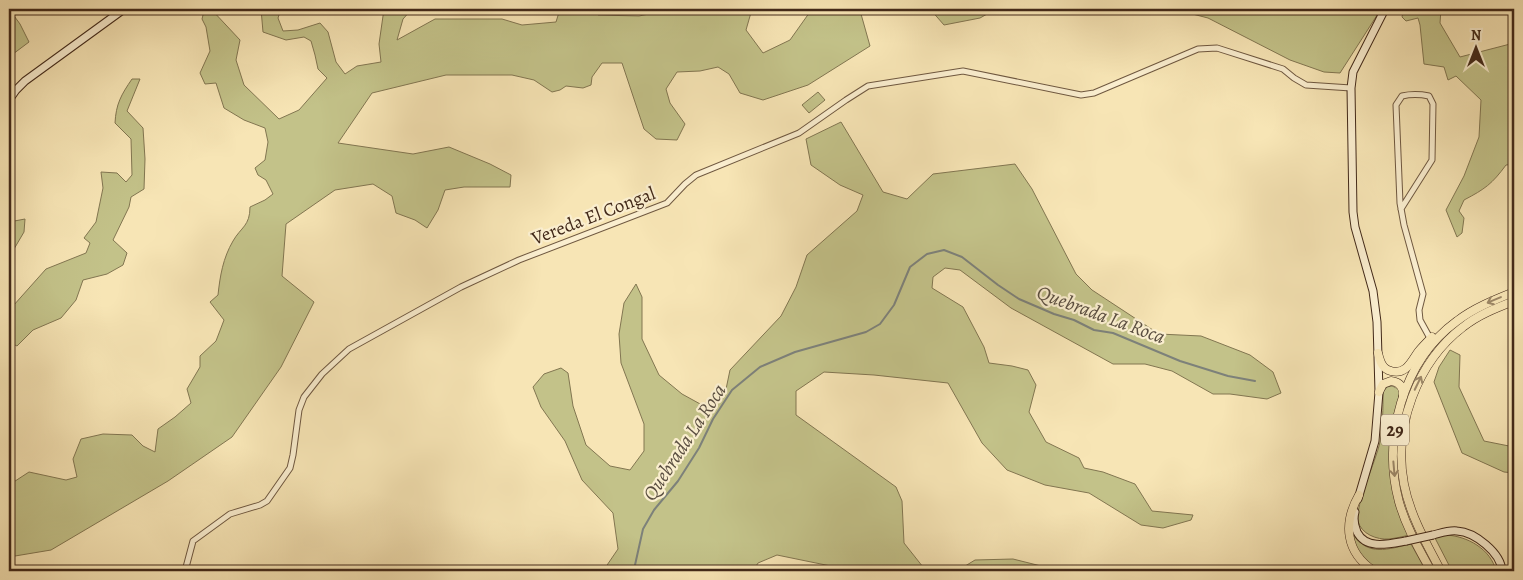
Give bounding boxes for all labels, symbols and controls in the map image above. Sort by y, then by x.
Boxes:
north arrow [1450,22,1500,72]
text: N [1471,26,1481,45]
street label: Vereda El Congal [527,180,659,252]
water label: Quebrada La Roca [1033,279,1169,350]
one-way arrow [1487,296,1502,306]
one-way arrow [1414,376,1423,391]
water label: Quebrada La Roca [636,379,732,506]
road number: 29 [1381,414,1409,446]
one-way arrow [1389,461,1399,477]

